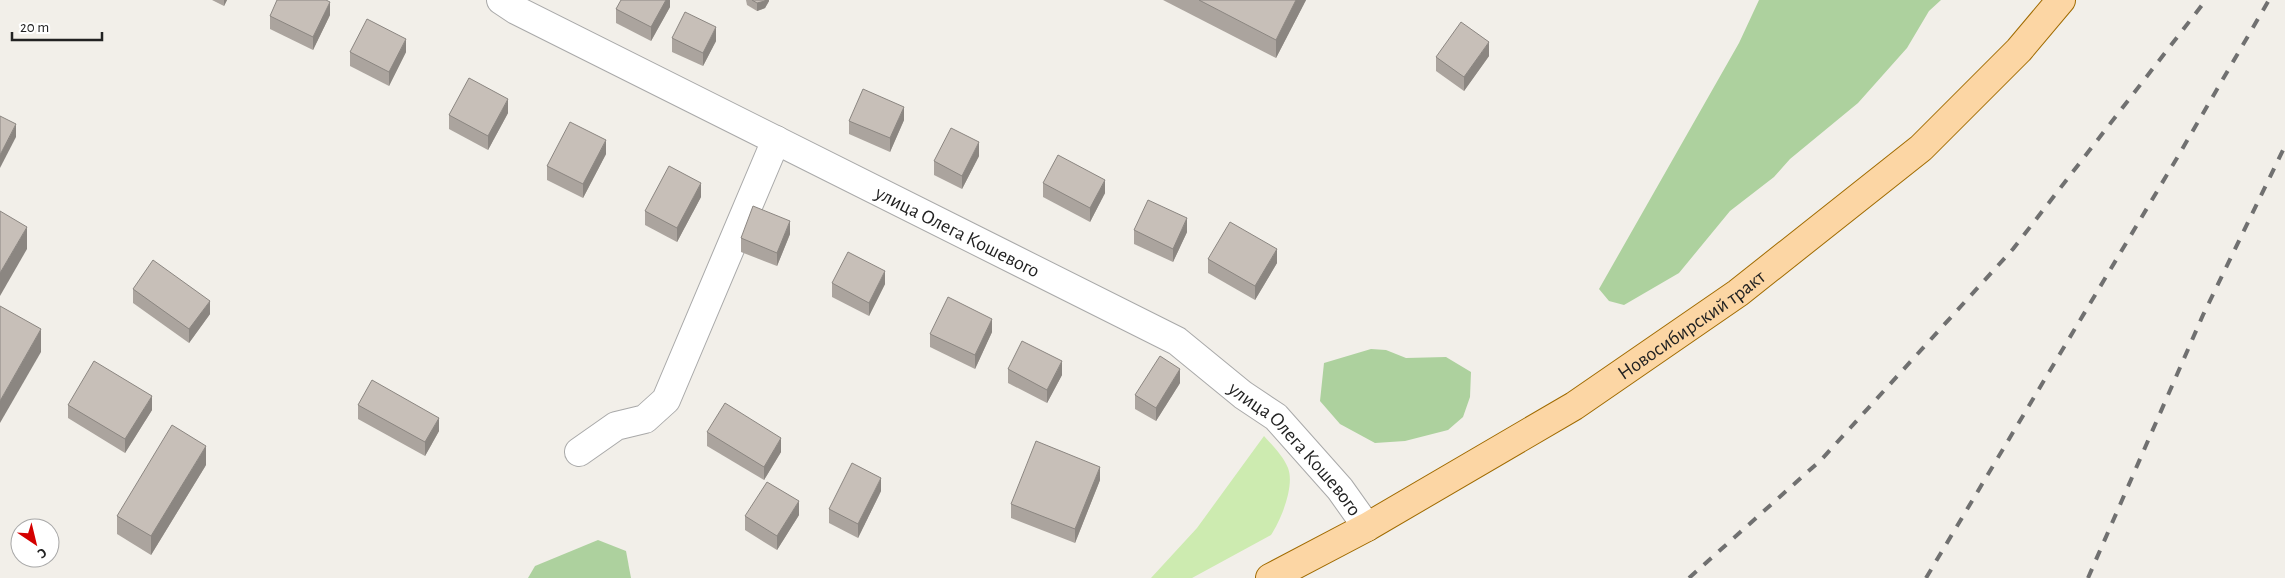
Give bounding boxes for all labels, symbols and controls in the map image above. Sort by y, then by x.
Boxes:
scale bar [12,10,102,42]
text: 20 m [20,20,49,35]
street label: улица Олега Кошевого [871,182,1043,282]
street label: Новосибирский тракт [1614,266,1770,384]
street label: улица Олега Кошевого [1224,378,1365,520]
north arrow [10,518,60,568]
text: С [34,545,49,561]

